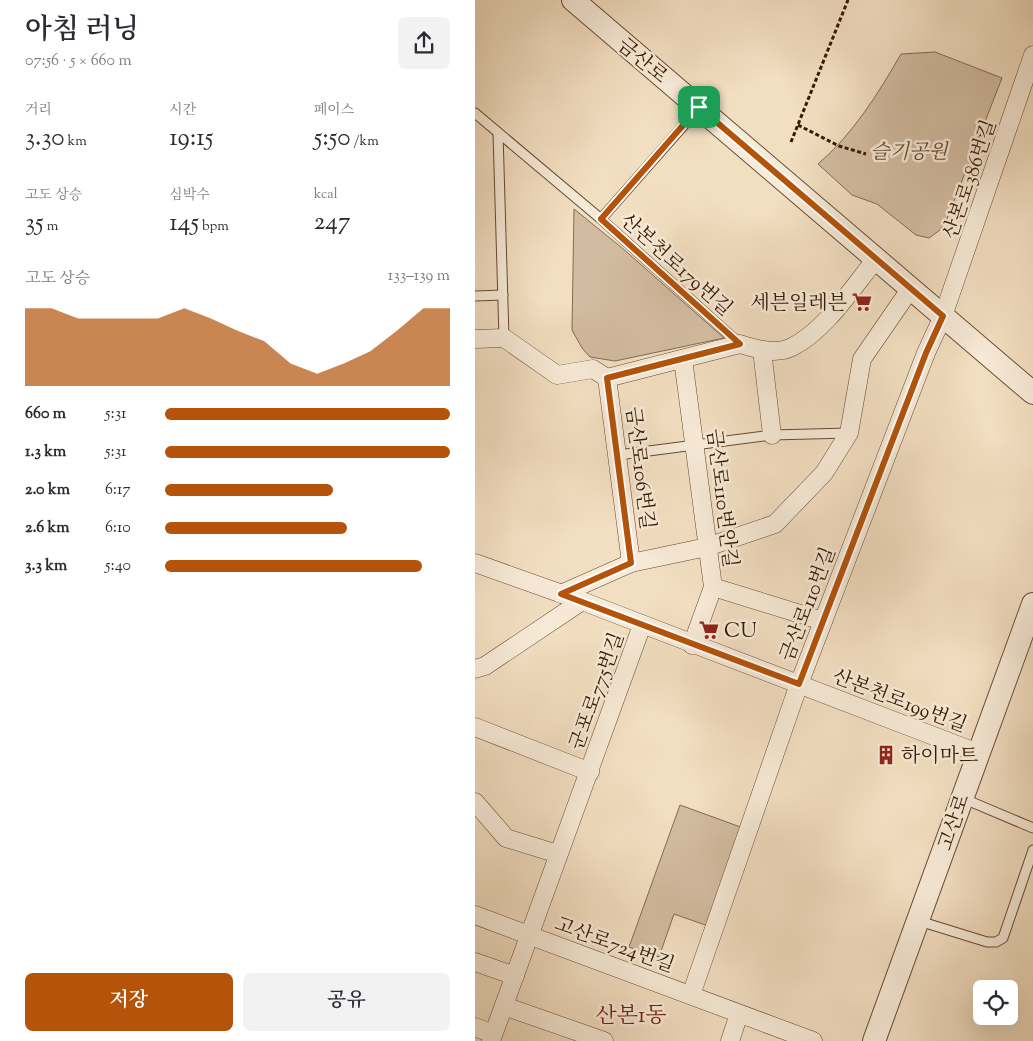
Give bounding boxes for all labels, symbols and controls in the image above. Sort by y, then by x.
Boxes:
text: 아침 러닝 [25,11,139,51]
button: share [398,17,450,69]
street label: 금산로 [610,32,673,92]
text: 07:56 · 5 × 660 m [25,50,132,73]
pin [678,86,720,128]
icon: arrive [685,93,713,121]
text: 거리 [25,101,52,121]
text: 시간 [169,101,196,121]
text: 페이스 [314,101,354,121]
street label: 산본로386번길 [937,116,1005,243]
text: 3.30 [25,121,65,157]
text: 19:15 [169,121,213,157]
text: 5:50 [314,121,350,157]
text: km [65,132,87,152]
text: /km [350,132,379,152]
park label: 슬기공원 [870,139,949,168]
text: kcal [314,185,338,205]
text: 고도 상승 [25,186,82,206]
text: 심박수 [169,186,210,206]
text: 247 [314,205,350,241]
text: 35 [25,206,44,242]
text: 145 [169,206,199,242]
street label: 산본천로179번길 [613,208,738,324]
text: m [44,217,58,237]
text: bpm [199,217,229,237]
text: 133–139 m [388,265,450,288]
text: 고도 상승 [25,268,90,291]
place label: 세븐일레븐 [750,290,847,319]
supermarket icon: 세븐일레븐 [851,291,873,313]
text: 660 m [25,403,66,426]
text: 5:31 [105,403,127,426]
street label: 금산로106번길 [617,405,660,531]
street label: 금산로110번안길 [698,427,743,570]
text: 1.3 km [25,441,66,464]
text: 5:31 [105,441,127,464]
text: 2.0 km [25,479,70,502]
text: 6:17 [105,479,130,502]
text: 2.6 km [25,517,70,540]
text: 6:10 [105,517,131,540]
street label: 금산로110번길 [774,543,844,666]
text: 3.3 km [25,555,67,578]
text: 5:40 [105,555,131,578]
place label: CU [724,618,756,647]
supermarket icon: CU [698,619,720,641]
street label: 군포로775번길 [564,629,633,755]
street label: 산본천로199번길 [828,663,971,741]
place label: 하이마트 [901,743,978,772]
building icon: 하이마트 [875,744,897,766]
street label: 고산로 [932,791,979,855]
street label: 고산로724번길 [550,911,678,982]
button: 저장 [25,973,233,1031]
button: 공유 [243,973,450,1031]
map controls [973,980,1018,1025]
button: locate [973,980,1018,1025]
district label: 산본1동 [595,1001,667,1033]

